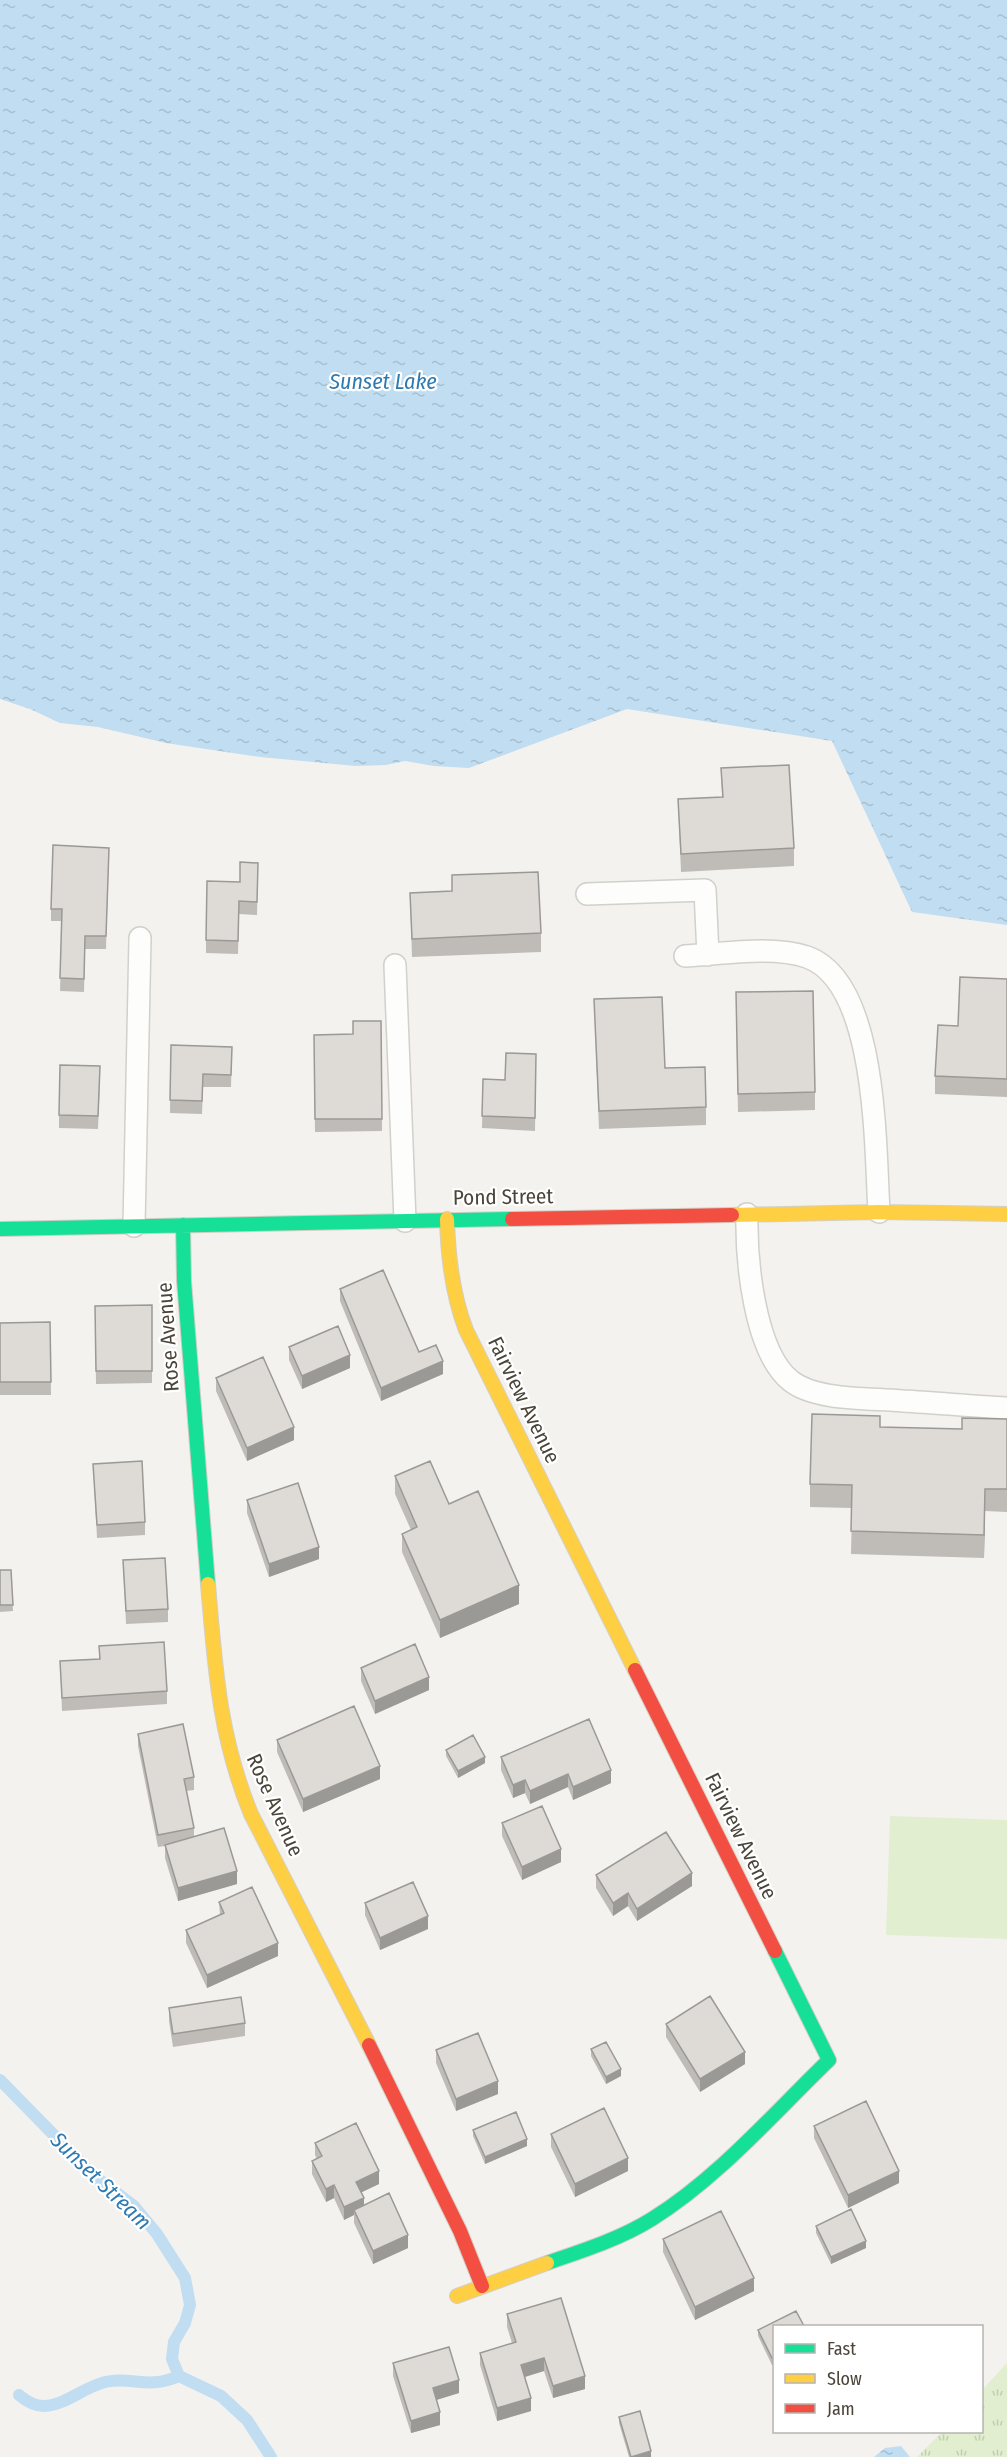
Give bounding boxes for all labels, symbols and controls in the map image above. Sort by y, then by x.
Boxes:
water label: Sunset Lake [328,368,437,395]
street label: Pond Street [453,1183,553,1211]
street label: Rose Avenue [151,1281,185,1393]
street label: Fairview Avenue [482,1332,566,1468]
street label: Rose Avenue [241,1750,309,1860]
street label: Fairview Avenue [699,1768,783,1904]
water label: Sunset Stream [44,2126,157,2236]
legend [773,2325,983,2433]
text: Fast [827,2338,856,2360]
text: Slow [827,2368,862,2390]
text: Jam [827,2398,855,2420]

